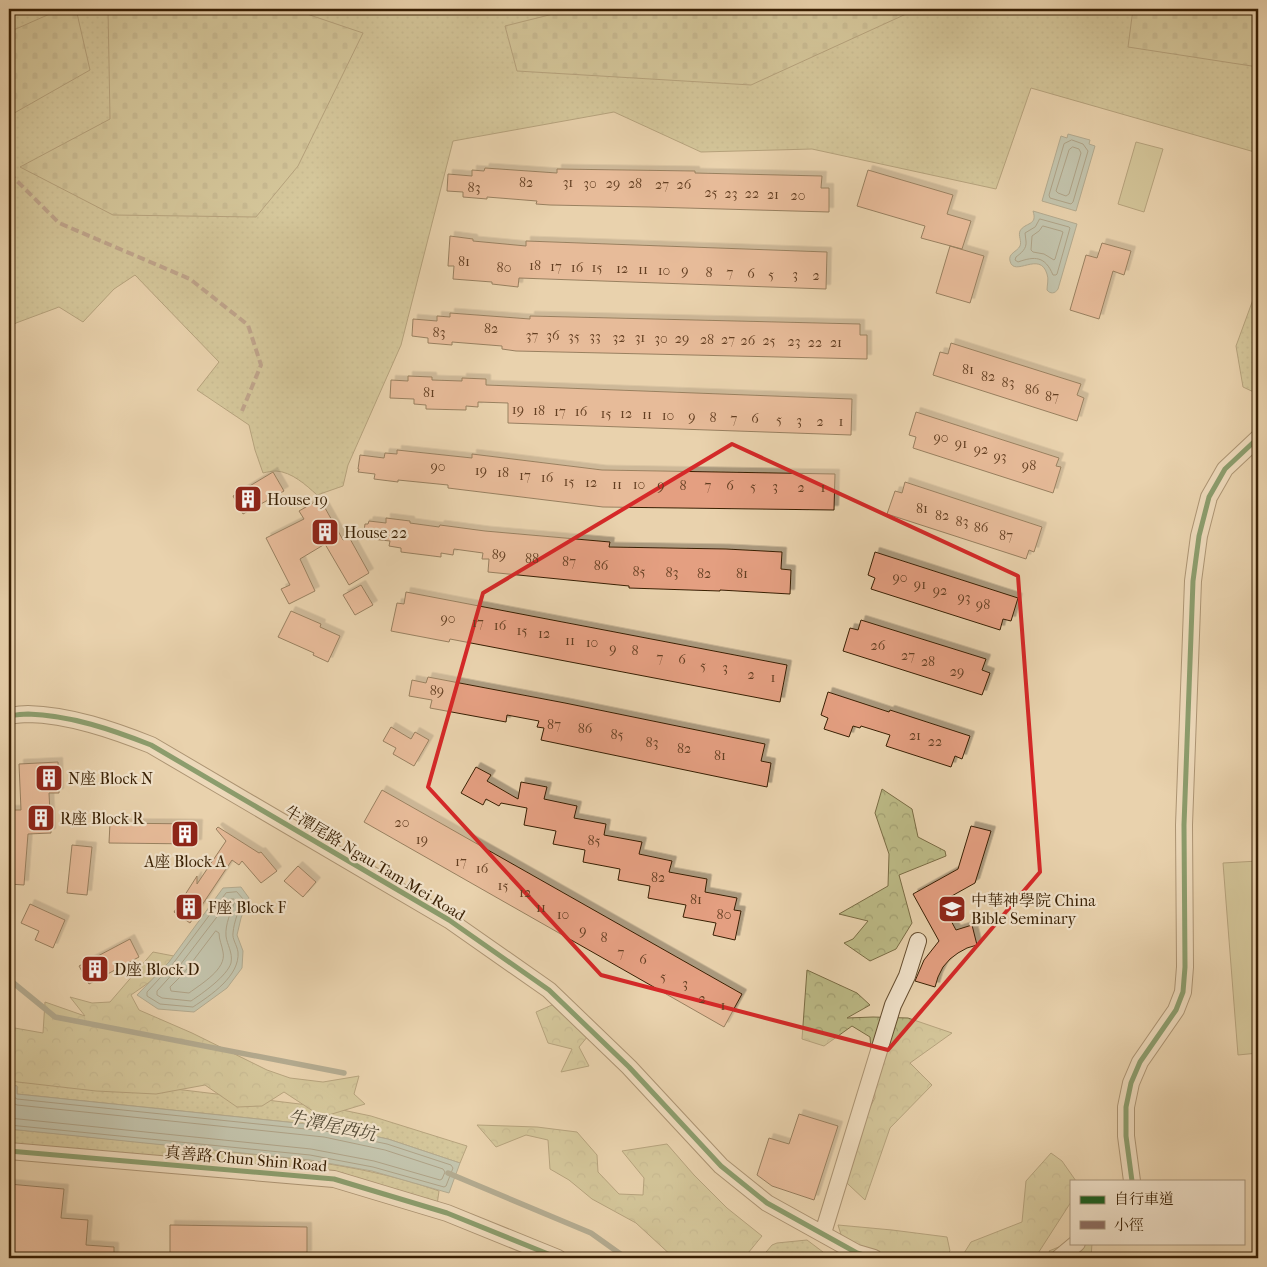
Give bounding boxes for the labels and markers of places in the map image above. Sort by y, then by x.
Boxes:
building icon: House 19 [233,484,263,514]
place label: House 19 [267,490,328,509]
building icon: House 22 [310,517,340,547]
place label: House 22 [344,523,407,542]
building icon: N座 Block N [34,763,64,793]
place label: N座 Block N [68,769,153,788]
building icon: R座 Block R [26,803,56,833]
place label: R座 Block R [60,809,146,828]
building icon: A座 Block A [170,819,200,849]
place label: A座 Block A [143,852,226,871]
place label: 中華神學院 China Bible Seminary [971,891,1096,928]
building icon: F座 Block F [174,892,204,922]
school or university icon: 中華神學院 China Bible Seminary [937,894,967,924]
place label: F座 Block F [208,898,287,917]
building icon: D座 Block D [80,954,110,984]
place label: D座 Block D [114,960,199,979]

